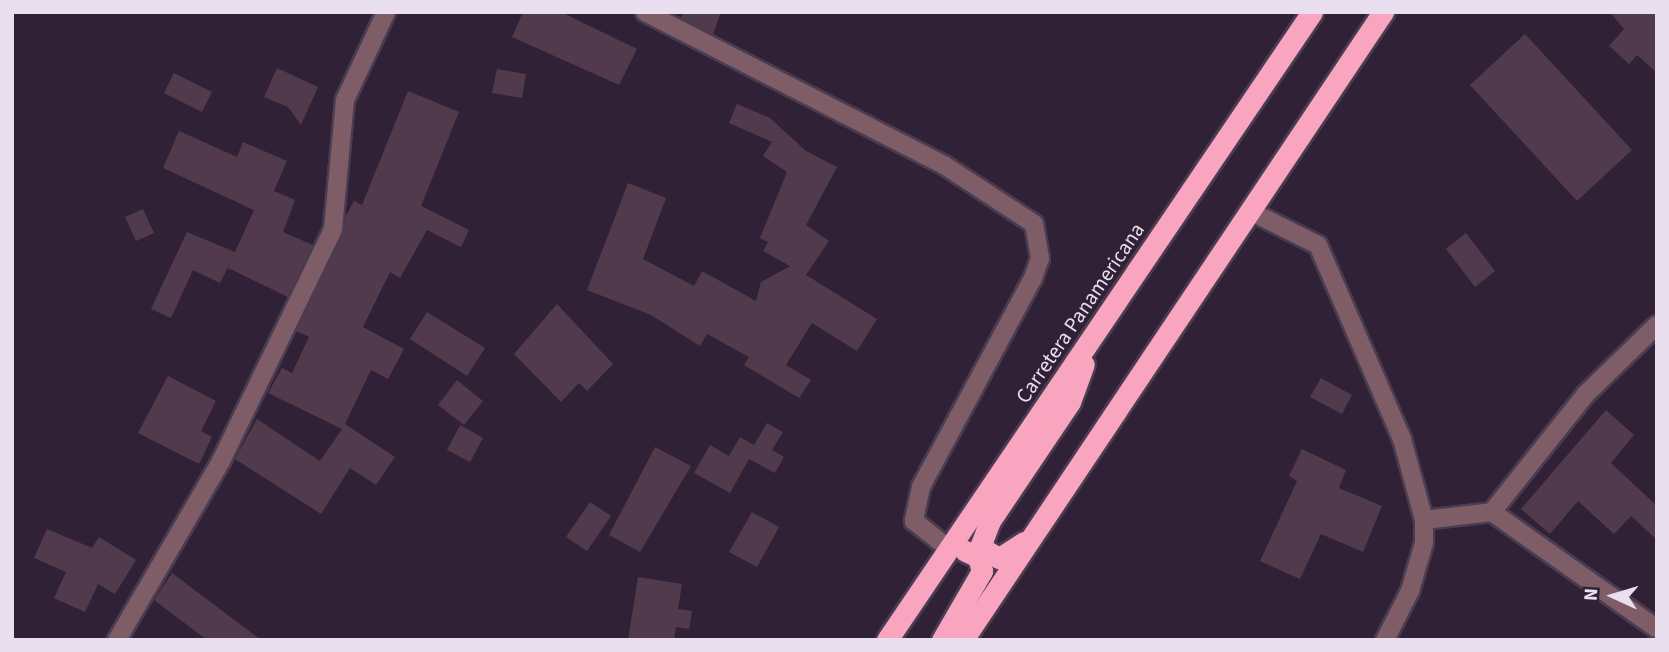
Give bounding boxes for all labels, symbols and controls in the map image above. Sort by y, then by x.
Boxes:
street label: Carretera Panamericana [1010,218,1150,408]
north arrow [1578,561,1648,631]
text: N [1578,587,1605,602]

